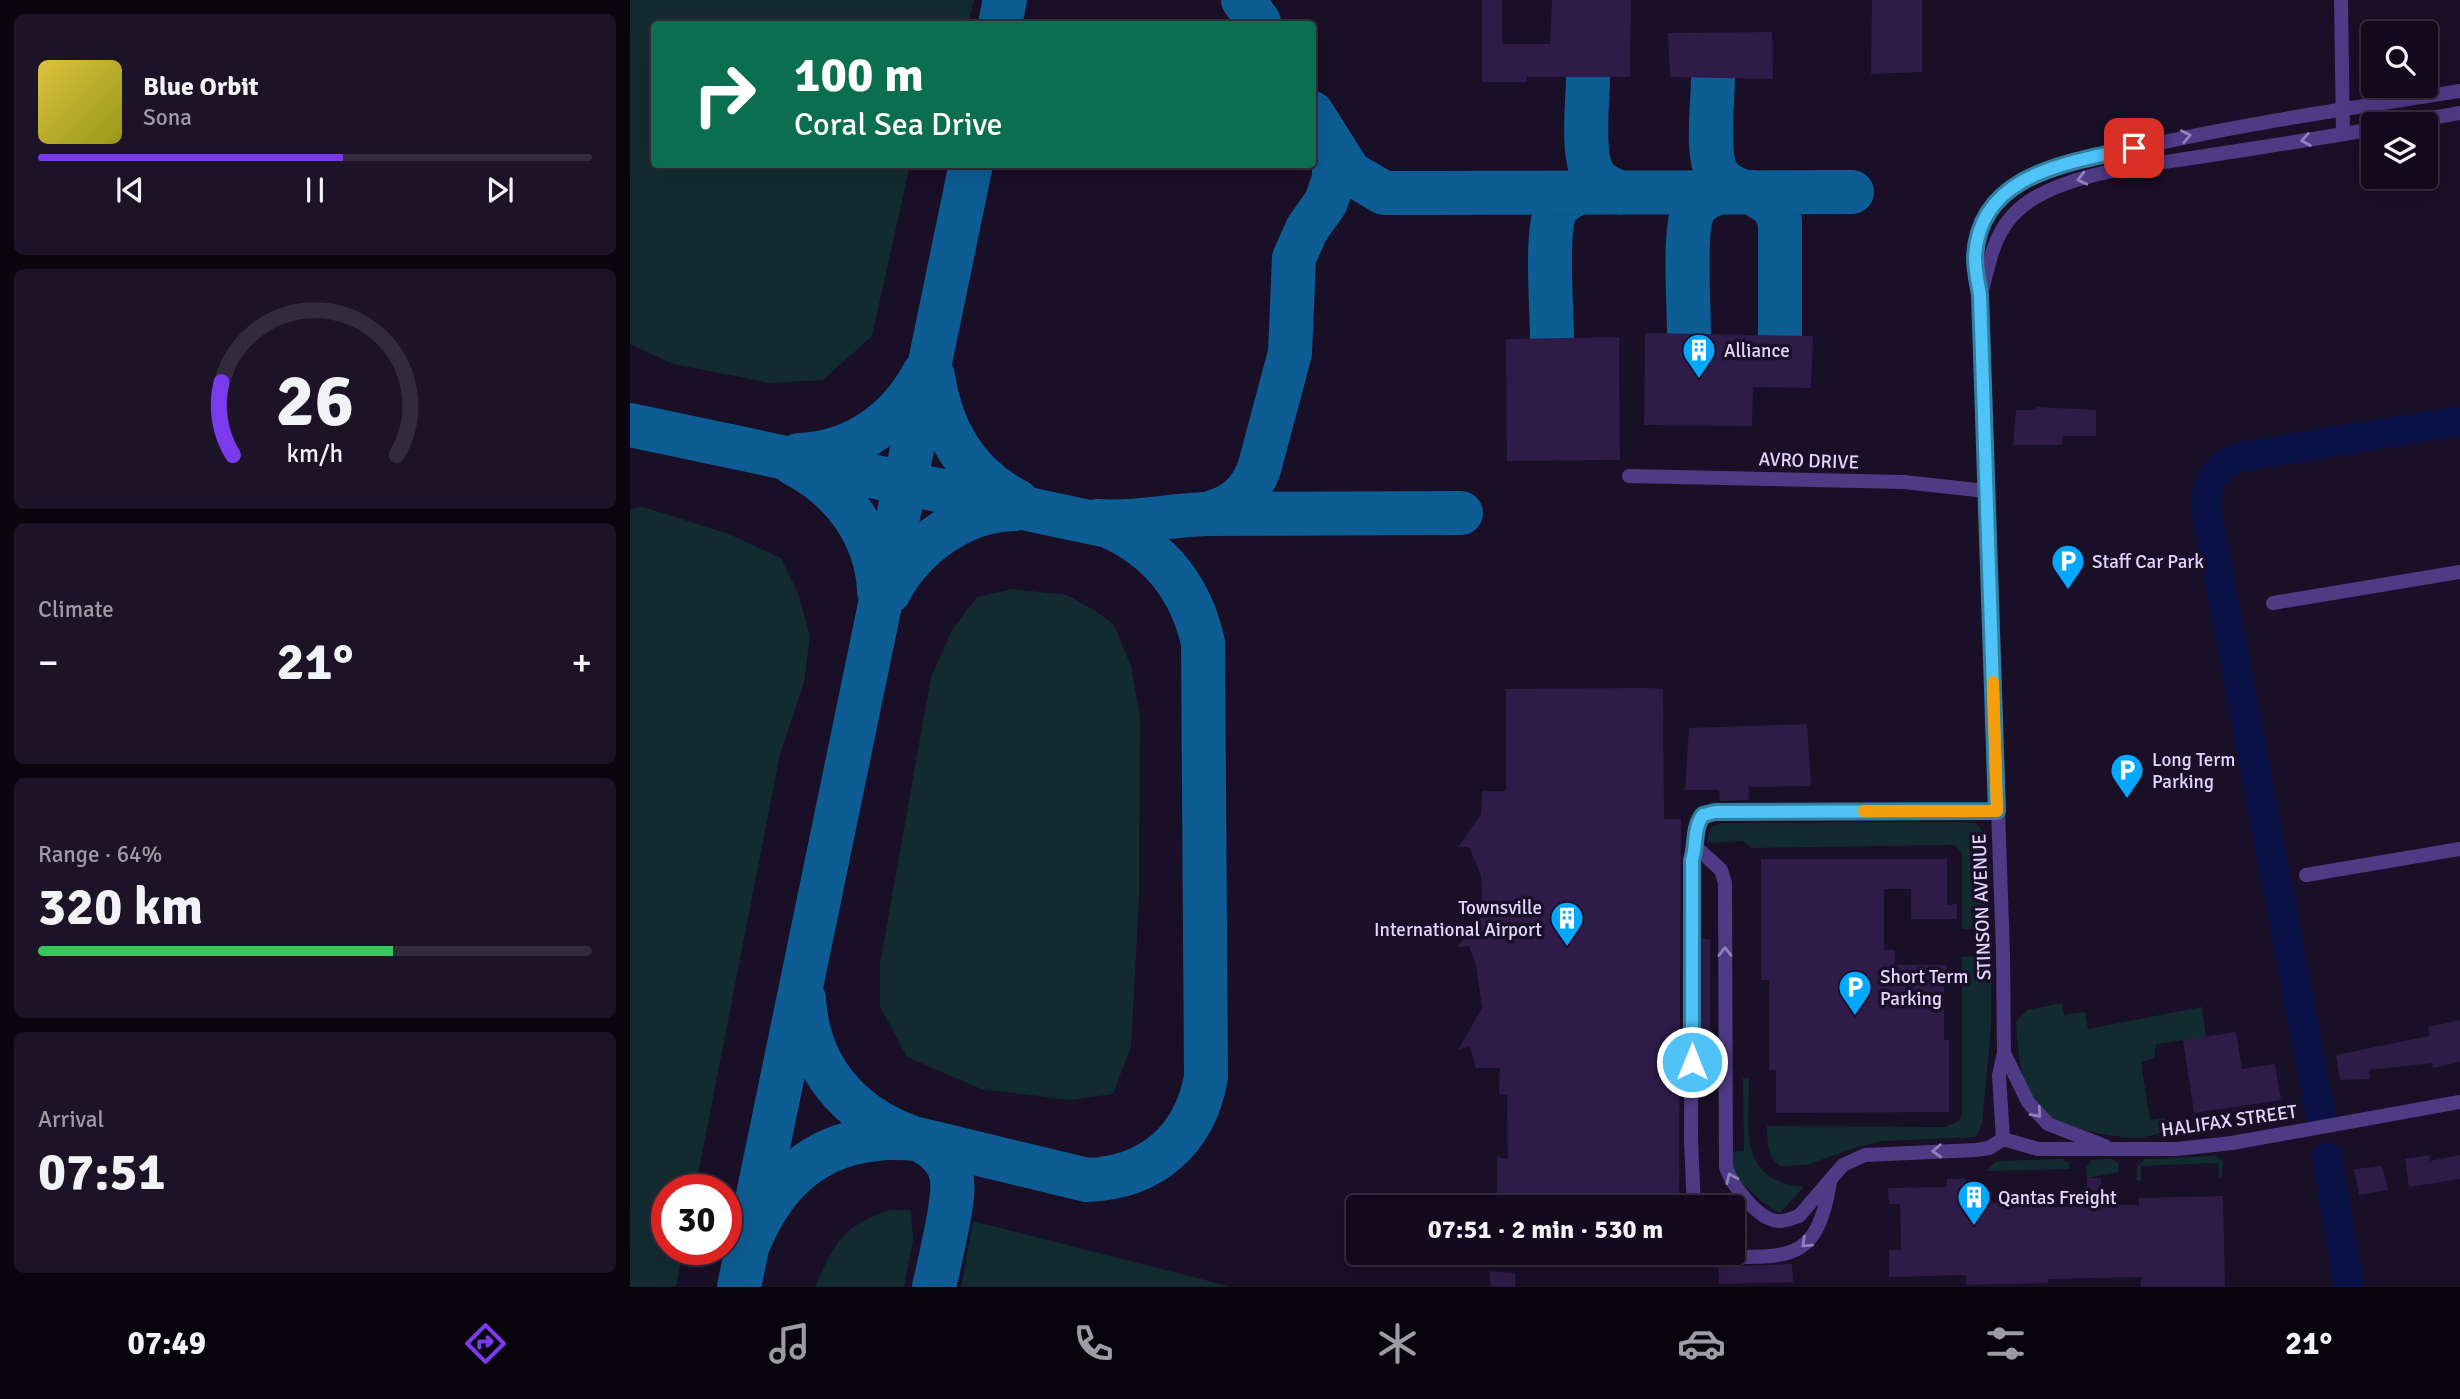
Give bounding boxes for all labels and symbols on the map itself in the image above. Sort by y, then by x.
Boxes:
pin [2104,118,2164,178]
one-way arrow [2180,130,2192,145]
one-way arrow [2300,132,2312,147]
one-way arrow [2076,171,2088,185]
building icon: Alliance [1680,331,1718,380]
place label: Alliance [1724,339,1790,363]
street label: AVRO DRIVE [1758,447,1860,475]
parking icon: Staff Car Park [2049,542,2087,591]
place label: Staff Car Park [2092,550,2204,574]
place label: Long Term Parking [2152,748,2235,794]
parking icon: Long Term Parking [2108,751,2146,800]
street label: STINSON AVENUE [1967,833,1997,981]
place label: Townsville International Airport [1374,896,1542,942]
building icon: Townsville International Airport [1548,899,1586,948]
one-way arrow [1717,946,1733,956]
place label: Short Term Parking [1880,965,1968,1011]
parking icon: Short Term Parking [1836,968,1874,1017]
position arrow [1655,1025,1729,1099]
street label: HALIFAX STREET [2160,1099,2299,1142]
one-way arrow [2028,1104,2041,1117]
one-way arrow [1931,1143,1942,1158]
one-way arrow [1725,1173,1739,1185]
speed limit sign: 30 [651,1174,742,1265]
building icon: Qantas Freight [1955,1178,1993,1227]
place label: Qantas Freight [1998,1186,2117,1210]
one-way arrow [1801,1235,1814,1247]

